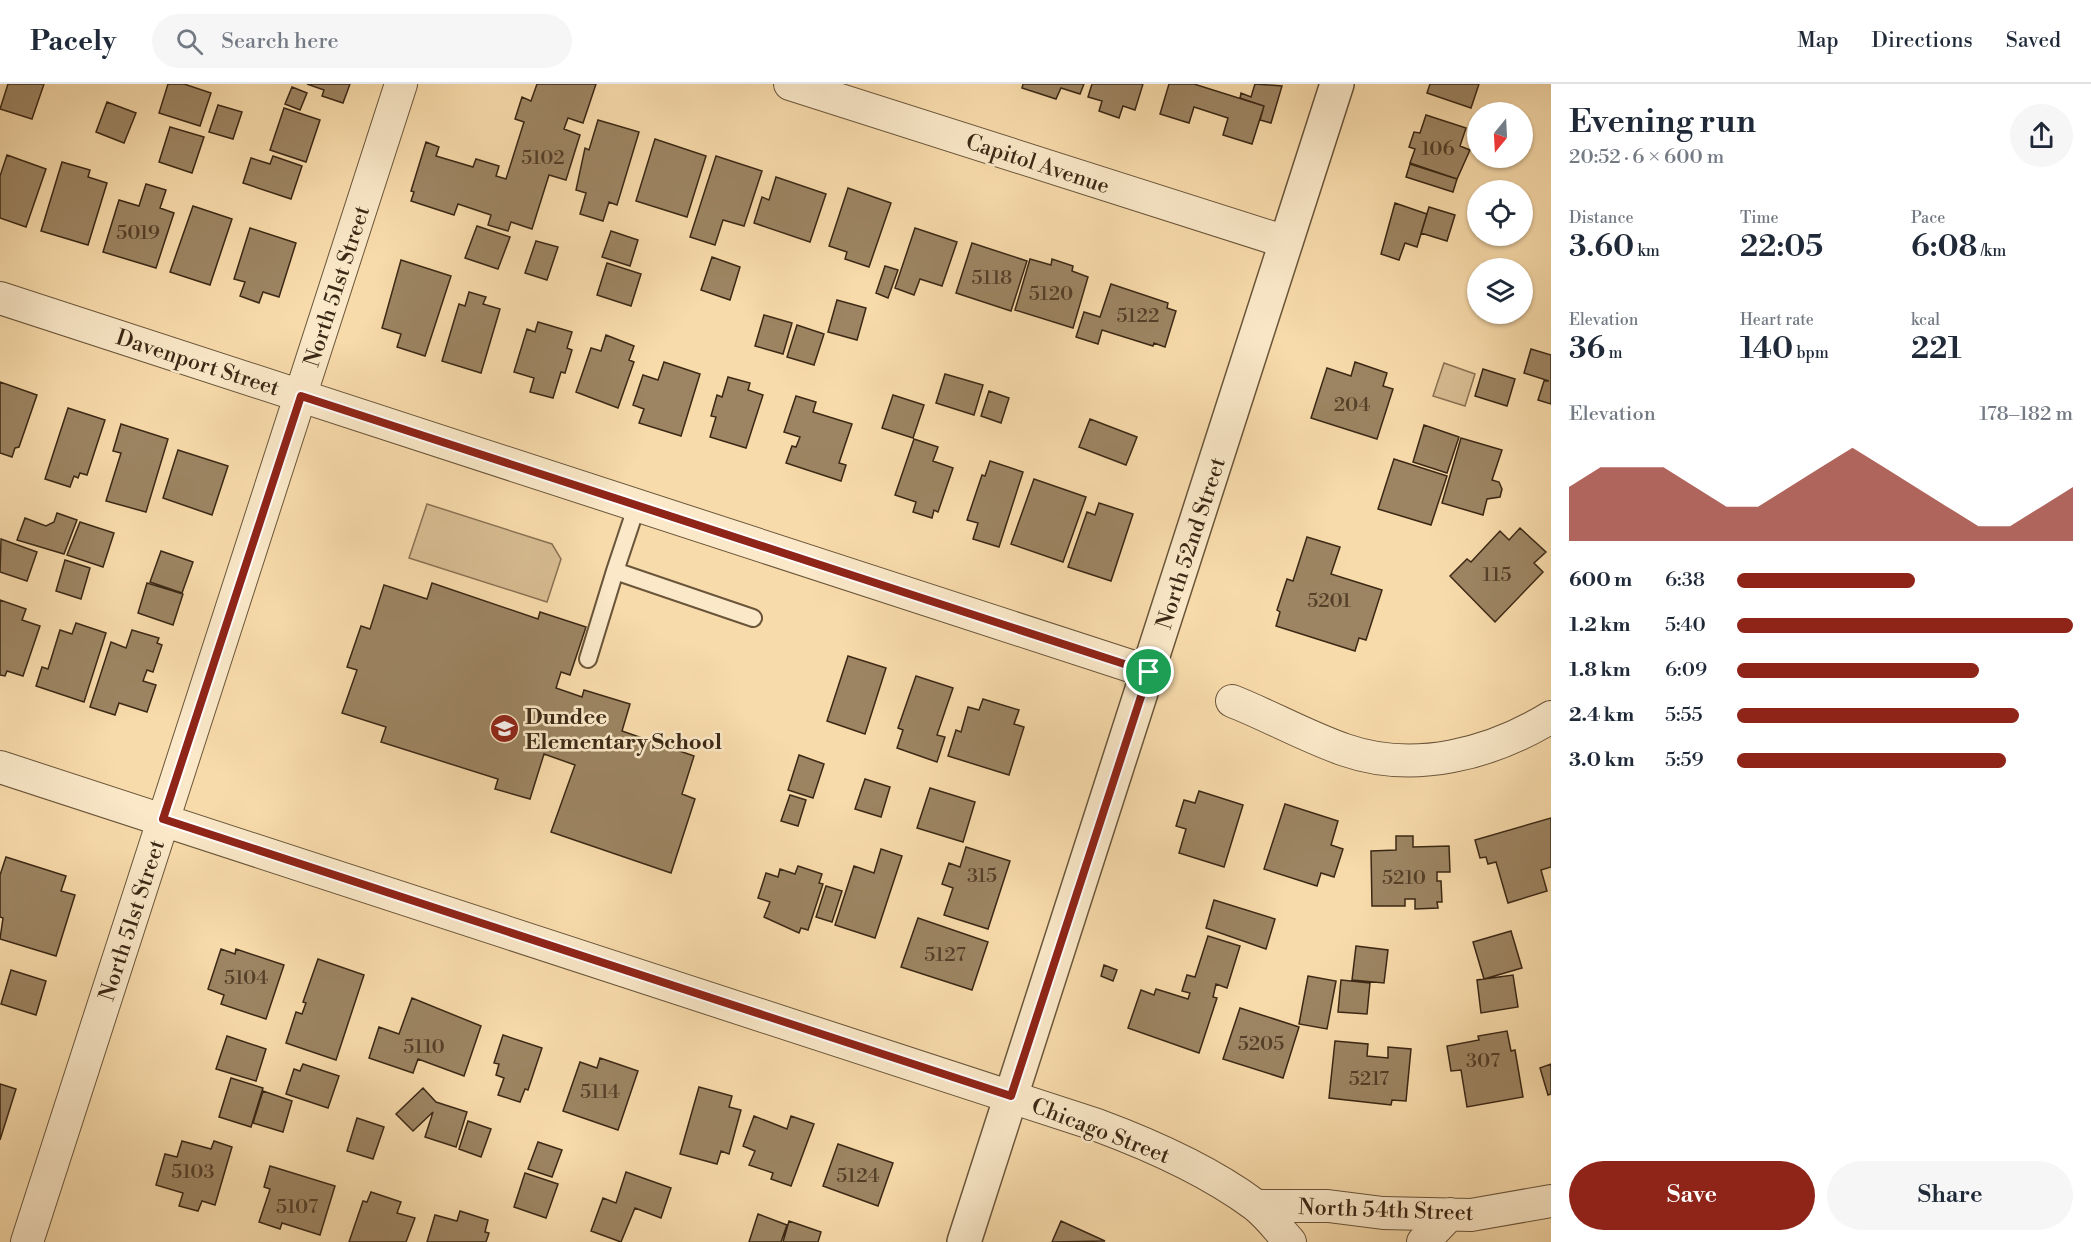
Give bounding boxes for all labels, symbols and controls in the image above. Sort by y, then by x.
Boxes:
search box [152,14,572,68]
text: Pacely [30,24,116,59]
icon: search [173,25,206,58]
text: Search here [221,28,339,55]
text: Map [1797,28,1839,54]
text: Directions [1872,28,1973,54]
text: Saved [2006,28,2061,54]
north arrow [1467,102,1533,168]
map controls [1467,102,1533,324]
text: Evening run [1569,102,1756,143]
button: share [2010,104,2073,167]
street label: Capitol Avenue [962,129,1113,200]
house number: 106 [1421,137,1455,162]
text: 20:52 · 6 × 600 m [1569,145,1724,170]
house number: 5102 [521,146,565,171]
button: locate [1467,180,1533,246]
street label: North 51st Street [299,202,376,370]
text: Distance [1569,208,1634,228]
text: Time [1740,208,1779,228]
text: Pace [1911,208,1945,228]
house number: 5019 [116,221,160,246]
text: 3.60 [1569,228,1634,266]
text: 22:05 [1740,228,1823,266]
text: 6:08 [1911,228,1977,266]
text: km [1634,241,1660,261]
text: /km [1977,241,2006,261]
button: layers [1467,258,1533,324]
house number: 5118 [972,266,1012,291]
house number: 5120 [1029,282,1073,307]
house number: 5122 [1117,304,1159,329]
text: Elevation [1569,310,1638,330]
text: Heart rate [1740,310,1814,330]
text: kcal [1911,310,1940,330]
street label: Davenport Street [112,324,283,403]
text: 36 [1569,330,1605,368]
text: 140 [1740,330,1793,368]
text: 221 [1911,330,1962,368]
text: m [1605,343,1623,363]
text: bpm [1793,343,1829,363]
house number: 204 [1334,393,1370,418]
text: Elevation [1569,402,1656,427]
text: 178–182 m [1979,402,2073,427]
street label: North 52nd Street [1151,454,1232,633]
house number: 115 [1483,563,1511,588]
text: 600 m [1569,568,1632,593]
text: 6:38 [1665,568,1705,593]
house number: 5201 [1307,589,1351,614]
text: 1.2 km [1569,613,1631,638]
text: 5:40 [1665,613,1706,638]
pin [1123,646,1174,697]
icon: arrive [1132,655,1165,688]
text: 1.8 km [1569,658,1631,683]
text: 6:09 [1665,658,1707,683]
text: 2.4 km [1569,703,1634,728]
text: 5:55 [1665,703,1703,728]
place label: Dundee Elementary School [525,704,722,756]
school or university icon: Dundee Elementary School [488,713,520,745]
text: 3.0 km [1569,748,1635,773]
text: 5:59 [1665,748,1704,773]
street label: North 51st Street [94,836,171,1004]
house number: 315 [967,864,997,889]
house number: 5210 [1382,866,1426,891]
house number: 5127 [924,943,966,968]
house number: 5104 [224,966,268,991]
house number: 5205 [1238,1032,1284,1057]
house number: 5110 [403,1035,445,1060]
house number: 307 [1466,1049,1500,1074]
house number: 5217 [1349,1067,1389,1092]
house number: 5114 [580,1080,620,1105]
street label: Chicago Street [1028,1093,1174,1170]
house number: 5103 [171,1160,215,1185]
button: Save [1569,1161,1815,1230]
button: Share [1827,1161,2073,1230]
house number: 5124 [836,1164,880,1189]
street label: North 54th Street [1298,1194,1474,1227]
house number: 5107 [276,1195,318,1220]

